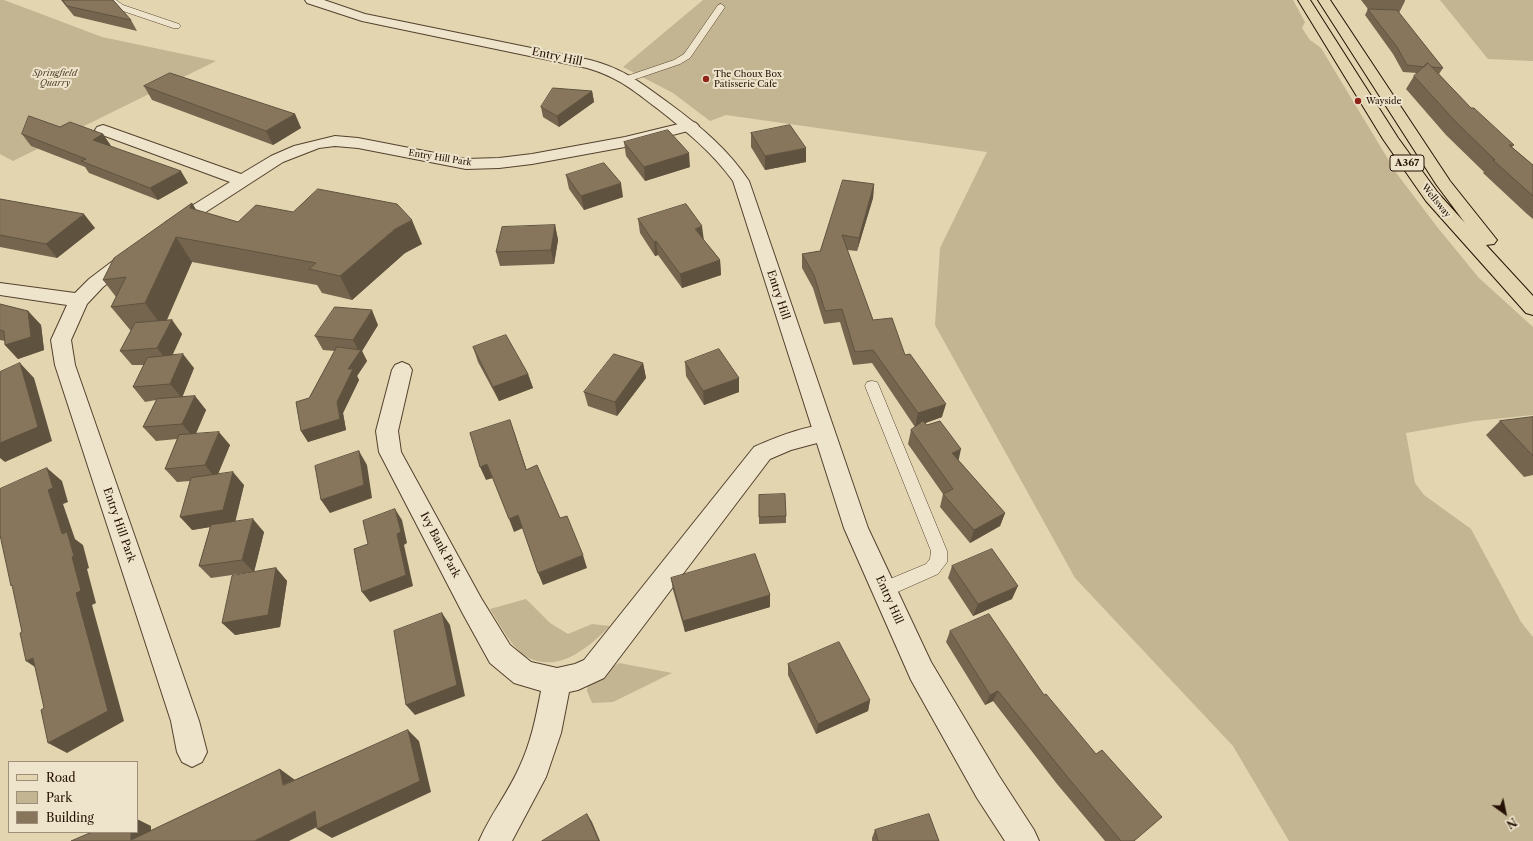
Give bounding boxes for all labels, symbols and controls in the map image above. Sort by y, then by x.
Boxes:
street label: Entry Hill [531,45,583,69]
park label: Springfield Quarry [33,68,77,89]
place label: The Choux Box Patisserie Cafe [714,69,782,90]
marker: The Choux Box Patisserie Cafe [701,74,711,84]
marker: Wayside [1353,96,1363,106]
place label: Wayside [1366,96,1402,106]
street label: Entry Hill Park [408,148,472,168]
road number: A367 [1390,155,1424,171]
street label: Wellsway [1419,182,1453,220]
street label: Entry Hill [764,269,792,321]
street label: Entry Hill Park [100,486,138,564]
street label: Ivy Bank Park [417,510,463,580]
street label: Entry Hill [873,574,905,626]
legend [8,761,138,833]
text: Road [46,770,76,785]
text: Park [46,790,72,805]
north arrow [1485,793,1525,833]
text: Building [46,810,94,825]
text: N [1504,815,1519,832]

